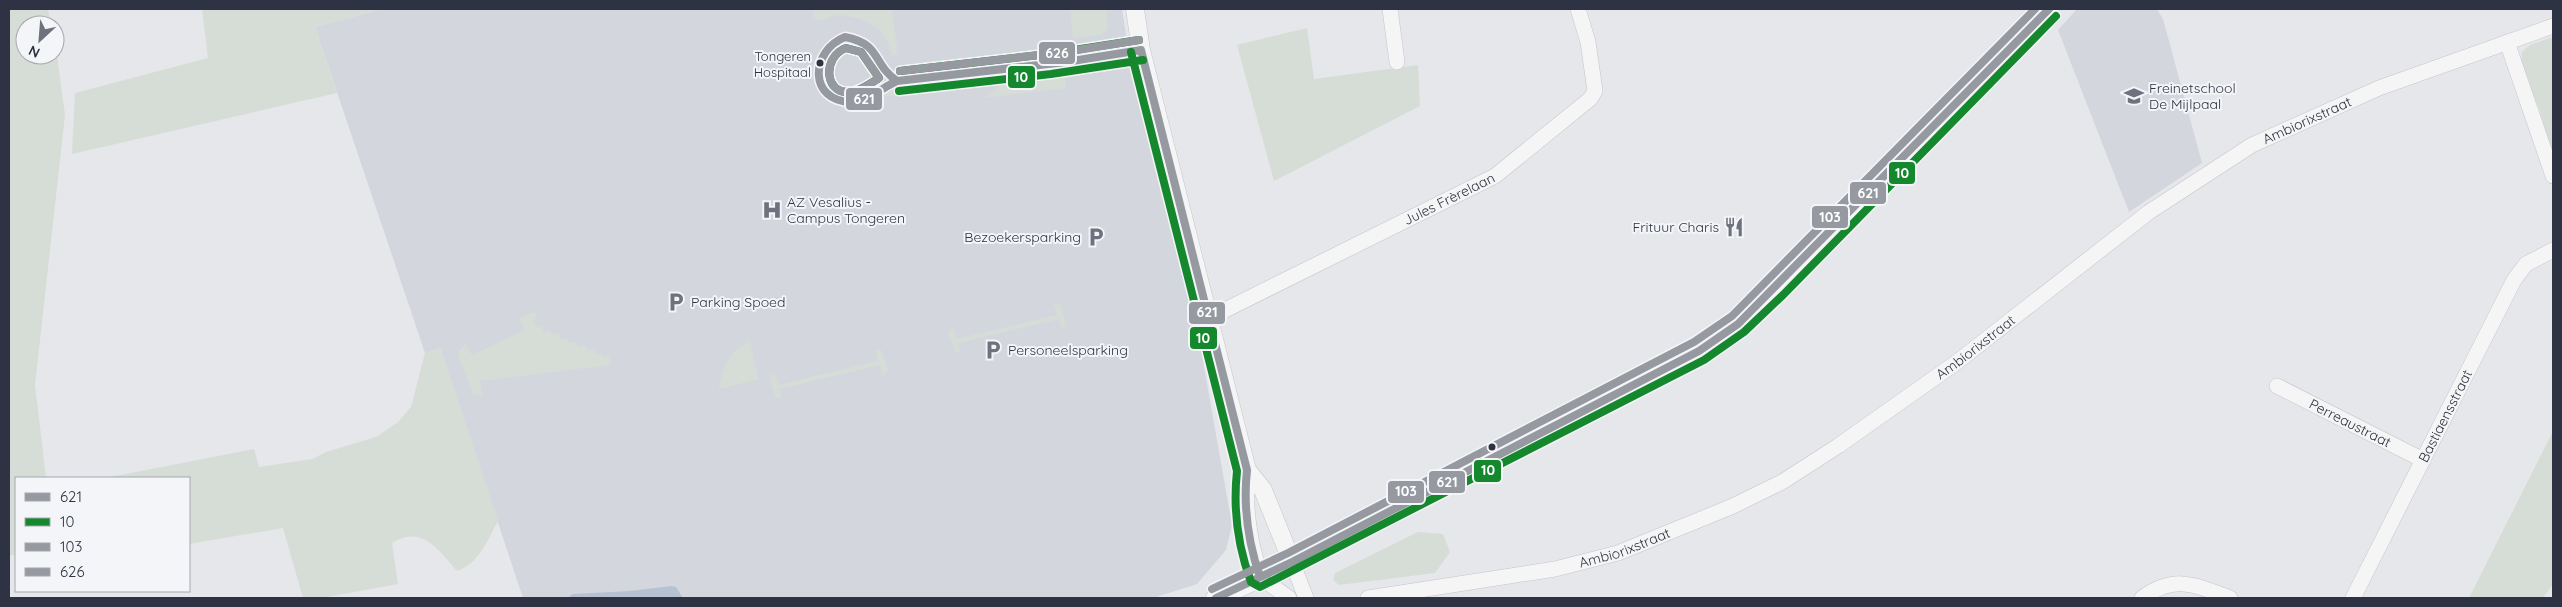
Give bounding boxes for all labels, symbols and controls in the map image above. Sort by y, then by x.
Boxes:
north arrow [15,15,65,65]
text: N [26,41,43,62]
line badge: 626 [1038,41,1076,65]
text: 626 [1045,44,1069,62]
place label: Tongeren Hospitaal [754,48,811,80]
marker: Tongeren Hospitaal [815,58,825,68]
line badge: 10 [1007,65,1036,89]
text: 10 [1014,68,1028,86]
place label: Freinetschool De Mijlpaal [2149,79,2236,113]
school or university icon: Freinetschool De Mijlpaal [2123,85,2145,107]
line badge: 621 [845,87,883,111]
text: 621 [853,90,875,108]
street label: Ambiorixstraat [2260,93,2354,148]
line badge: 10 [1888,161,1916,185]
text: 10 [1895,164,1909,182]
street label: Jules Frèrelaan [1400,169,1498,229]
line badge: 621 [1849,181,1887,205]
text: 621 [1857,184,1879,202]
place label: AZ Vesalius - Campus Tongeren [787,193,905,227]
hospital icon: AZ Vesalius - Campus Tongeren [761,199,783,221]
line badge: 103 [1811,205,1849,229]
text: 103 [1819,208,1841,226]
restaurant icon: Frituur Charis [1723,216,1745,238]
place label: Frituur Charis [1632,218,1719,236]
parking icon: Bezoekersparking [1085,226,1107,248]
place label: Bezoekersparking [964,228,1081,246]
parking icon: Parking Spoed [665,291,687,313]
place label: Parking Spoed [691,293,786,311]
line badge: 621 [1188,301,1226,325]
text: 621 [1196,303,1218,321]
street label: Ambiorixstraat [1932,311,2019,383]
line badge: 10 [1189,326,1218,350]
text: 10 [1196,329,1210,347]
parking icon: Personeelsparking [982,339,1004,361]
place label: Personeelsparking [1008,341,1128,359]
street label: Bastiaensstraat [2414,366,2476,465]
street label: Perreaustraat [2306,395,2394,451]
unlabelled marker [1487,442,1497,452]
line badge: 10 [1473,459,1502,483]
text: 10 [1481,461,1495,479]
line badge: 621 [1428,470,1466,494]
text: 621 [1436,473,1458,491]
legend [15,477,190,592]
line badge: 103 [1387,480,1425,504]
text: 103 [1395,482,1417,500]
text: 621 [60,487,82,506]
text: 10 [60,512,75,531]
street label: Ambiorixstraat [1577,524,1673,572]
text: 103 [60,537,82,556]
text: 626 [60,562,84,581]

